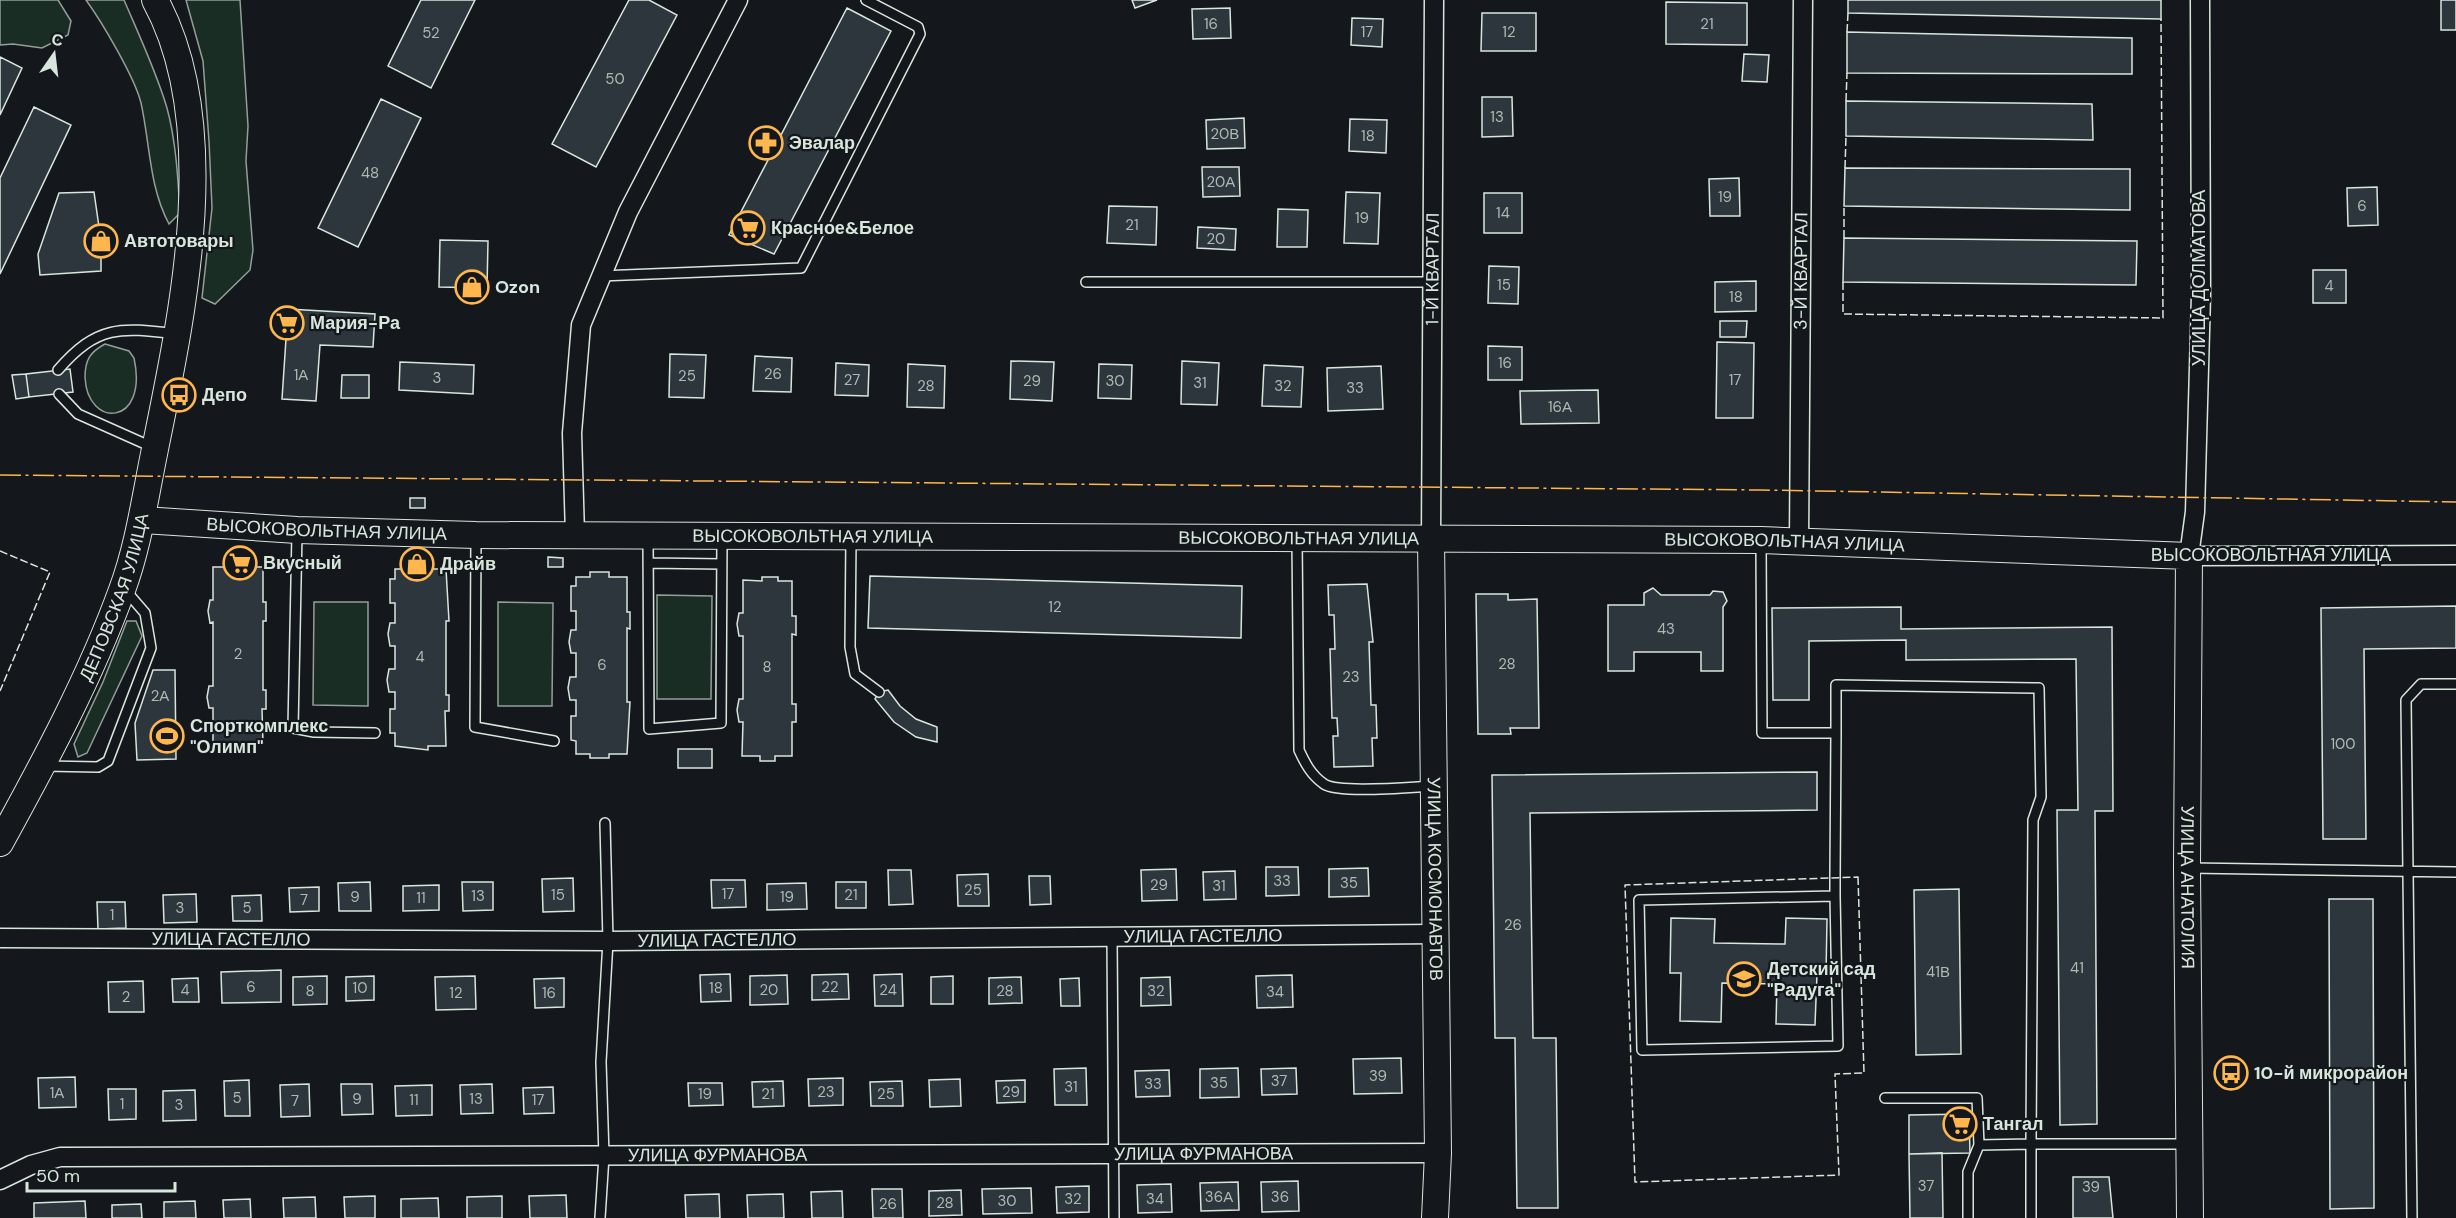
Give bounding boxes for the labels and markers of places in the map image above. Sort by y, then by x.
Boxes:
pharmacy icon: Эвалар [748,125,784,161]
place label: Эвалар [789,131,855,155]
supermarket icon: Красное&Белое [730,210,766,246]
place label: Красное&Белое [771,216,914,240]
shop icon: Автотовары [83,223,119,259]
place label: Автотовары [124,229,234,253]
shop icon: Ozon [454,269,490,305]
place label: Ozon [495,275,540,299]
supermarket icon: Мария-Ра [269,305,305,341]
place label: Мария-Ра [310,311,401,335]
bus stop icon: Депо [161,377,197,413]
place label: Депо [202,383,247,407]
supermarket icon: Вкусный [222,545,258,581]
shop icon: Драйв [399,546,435,582]
place label: Вкусный [263,551,342,575]
place label: Драйв [440,552,496,576]
place label: Спорткомплекс "Олимп" [190,714,328,759]
sports icon: Спорткомплекс "Олимп" [149,718,185,754]
place label: Детский сад "Радуга" [1767,957,1876,1002]
school or university icon: Детский сад "Радуга" [1726,961,1762,997]
bus stop icon: 10-й микрорайон [2213,1055,2249,1091]
place label: 10-й микрорайон [2254,1061,2408,1085]
supermarket icon: Тангал [1942,1106,1978,1142]
place label: Тангал [1983,1112,2043,1136]

